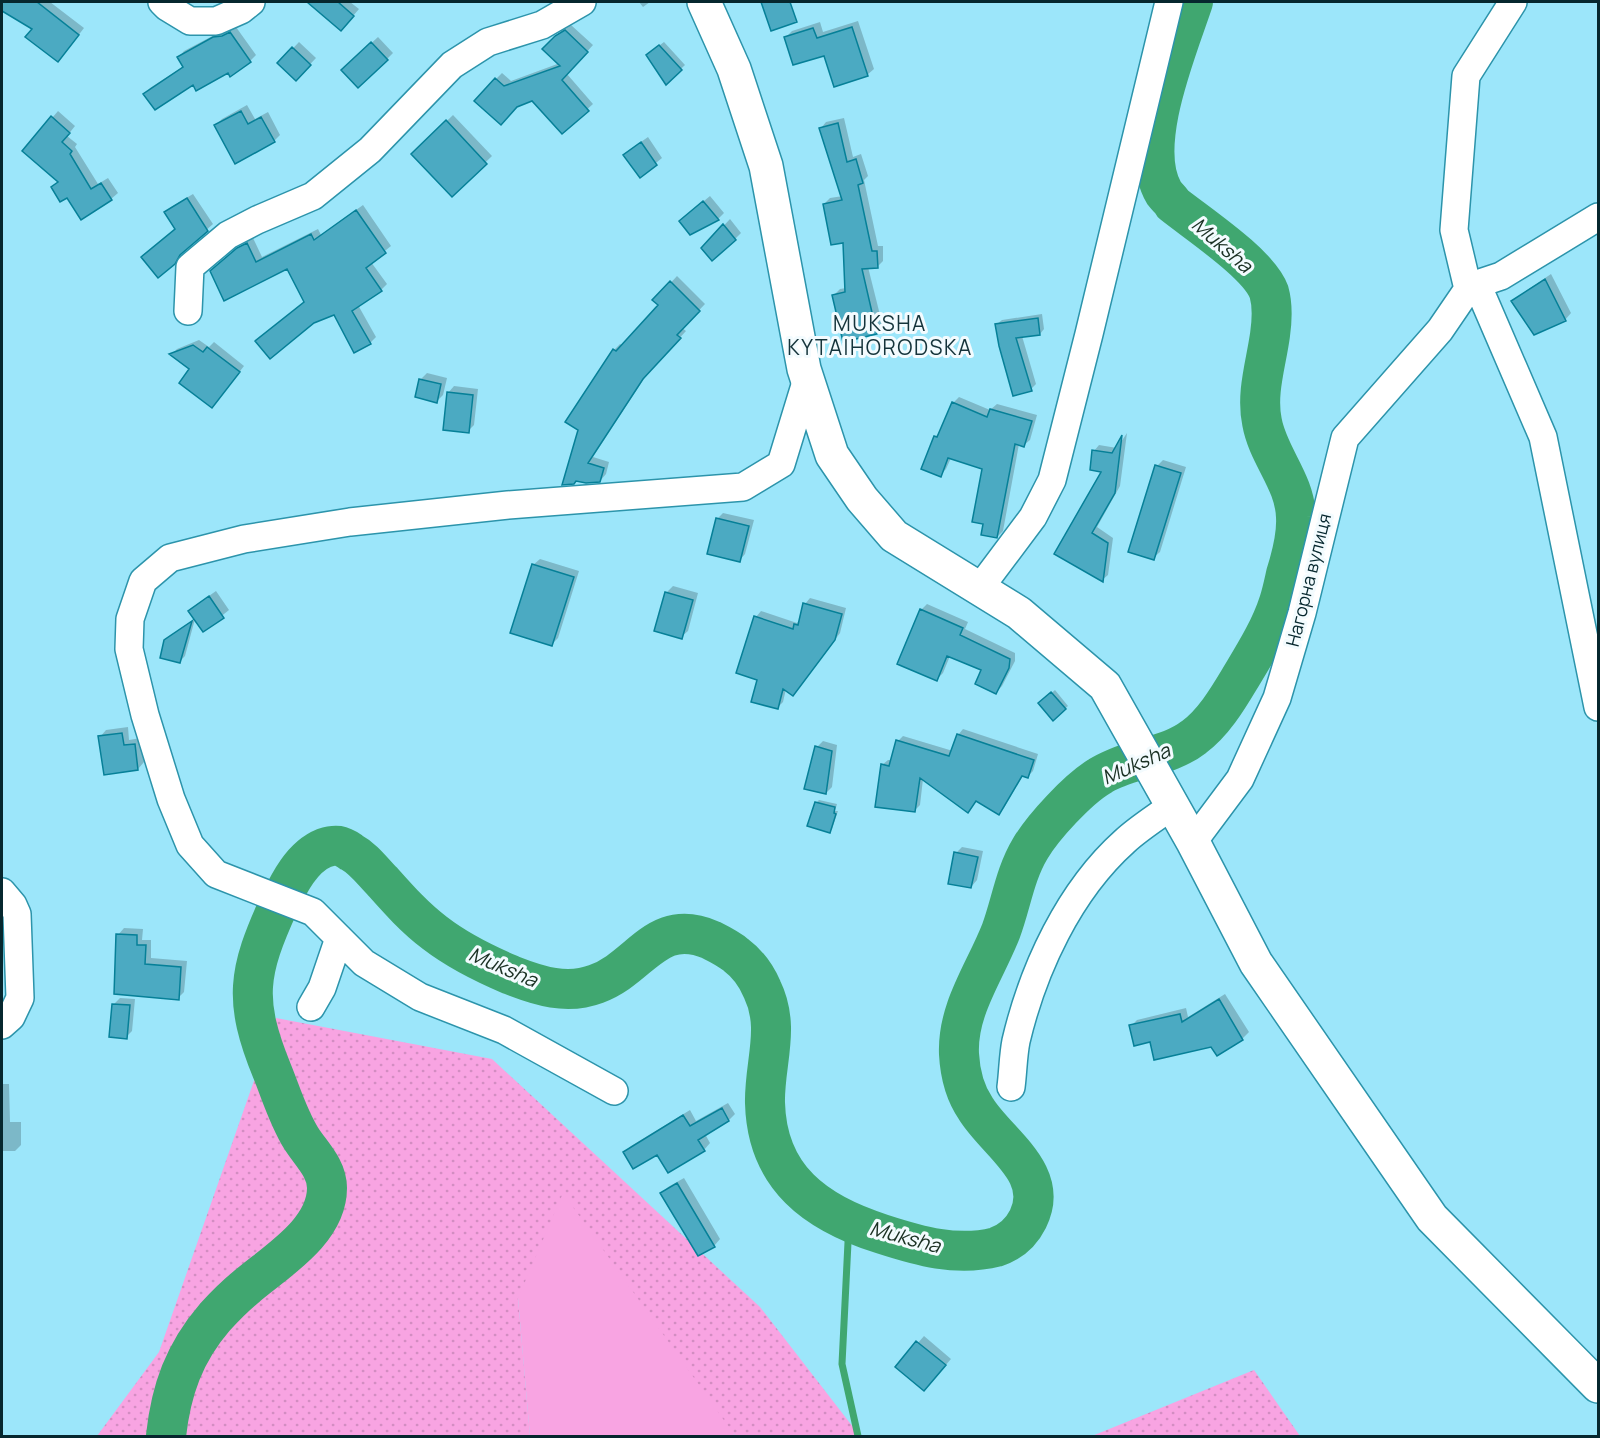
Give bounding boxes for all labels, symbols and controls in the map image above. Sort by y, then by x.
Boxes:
water label: Muksha [1186,211,1259,279]
district label: MUKSHA KYTAIHORODSKA [787,309,973,361]
street label: Нагорна вулиця [1280,511,1336,649]
water label: Muksha [1097,736,1175,790]
water label: Muksha [465,940,542,993]
water label: Muksha [867,1214,944,1259]

